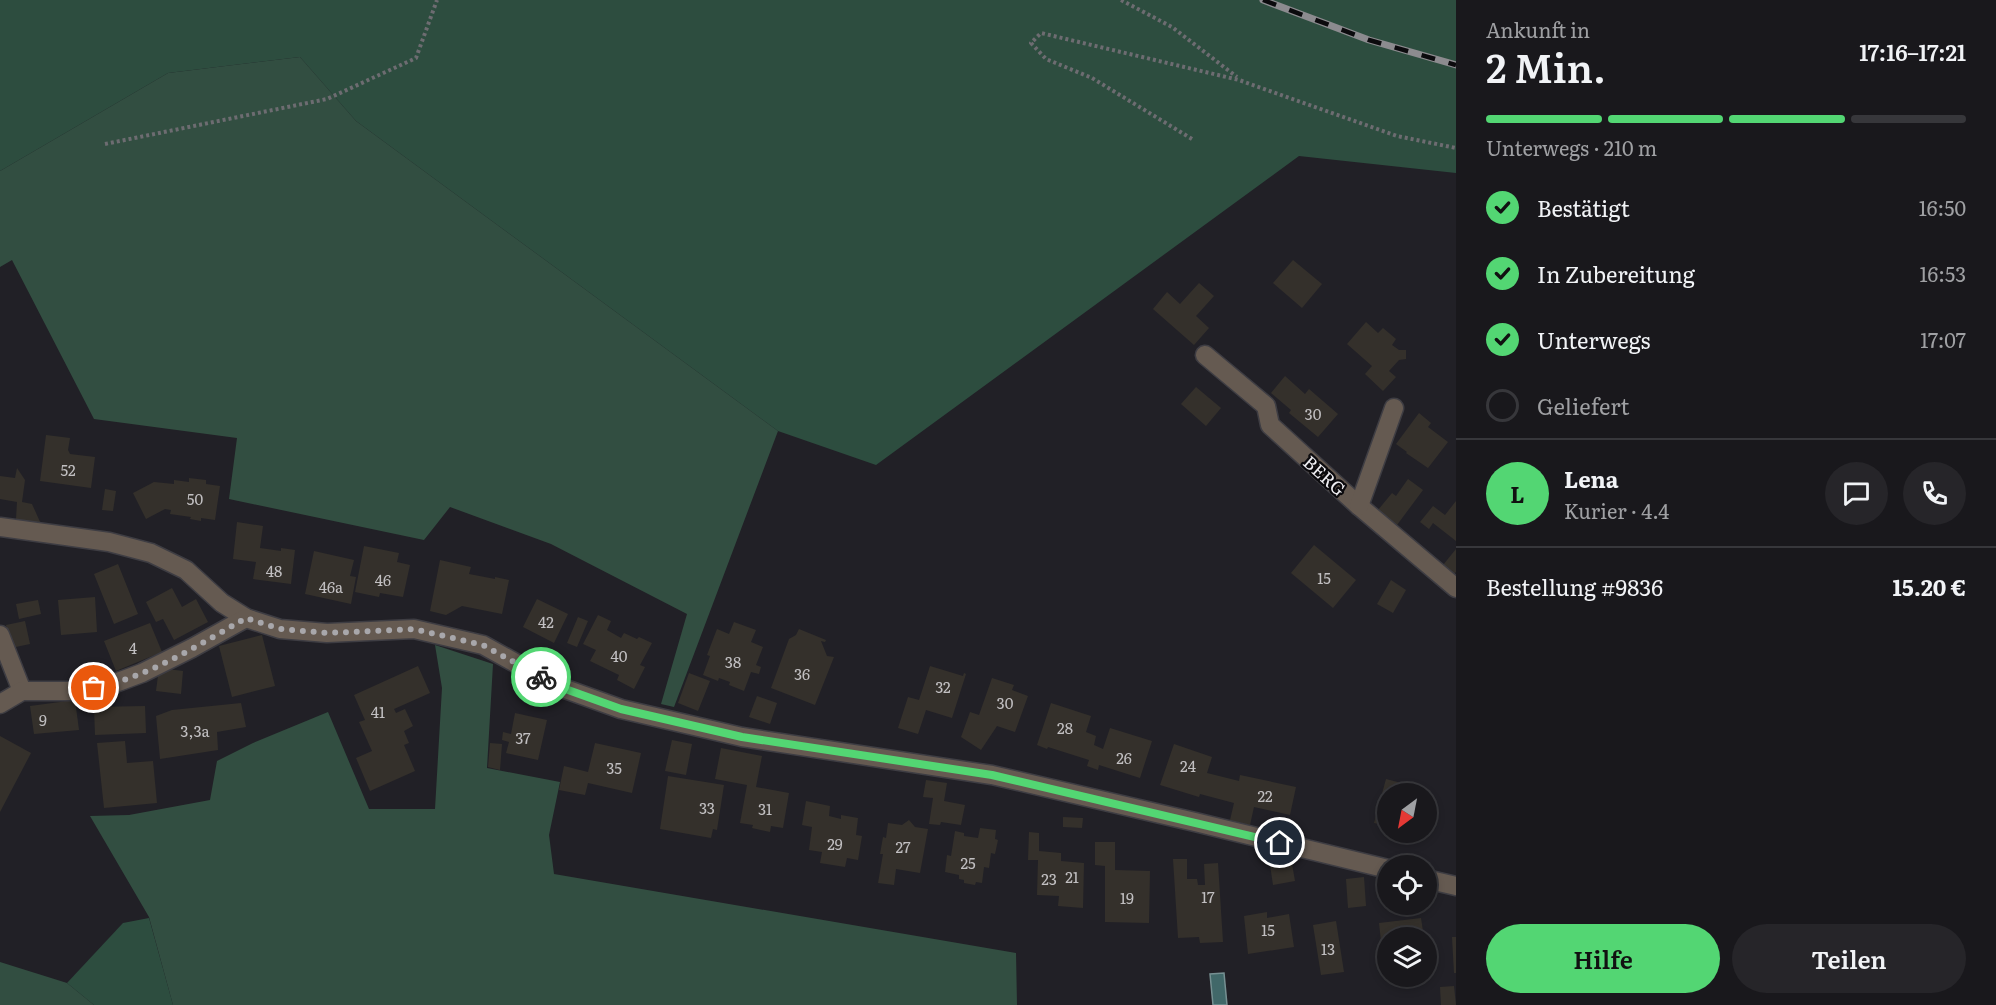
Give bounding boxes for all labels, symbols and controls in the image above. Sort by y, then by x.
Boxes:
text: Ankunft in [1486,14,1590,44]
text: 17:16–17:21 [1859,35,1966,68]
text: 2 Min. [1486,37,1606,95]
text: Unterwegs · 210 m [1486,132,1657,162]
icon: check [1486,191,1519,224]
text: Bestätigt [1537,191,1630,224]
text: 16:50 [1919,192,1966,222]
icon: check [1486,257,1519,290]
text: In Zubereitung [1537,257,1695,290]
text: 16:53 [1919,258,1966,288]
icon: check [1486,323,1519,356]
text: Unterwegs [1537,323,1650,356]
text: 17:07 [1920,324,1966,354]
text: Geliefert [1537,389,1630,422]
house number: 30 [1305,402,1322,425]
street label: BERG [1298,448,1352,502]
house number: 52 [60,458,76,481]
text: Lena [1564,462,1619,495]
button: chat [1825,462,1888,525]
button: phone [1903,462,1966,525]
text: L [1510,477,1525,510]
house number: 50 [187,487,203,510]
text: Kurier · 4.4 [1564,495,1669,525]
house number: 48 [266,559,282,582]
house number: 15 [1317,566,1331,589]
house number: 46 [375,568,391,591]
text: Bestellung #9836 [1486,570,1663,603]
text: 15.20 € [1893,570,1966,603]
house number: 46a [319,575,344,598]
house number: 42 [538,610,554,633]
house number: 4 [129,636,137,659]
house number: 40 [611,644,628,667]
courier [511,647,571,707]
house number: 38 [725,650,741,673]
icon: bike [525,661,558,694]
pin [68,662,119,713]
house number: 36 [794,662,810,685]
icon: bag [77,671,110,704]
house number: 32 [935,675,951,698]
house number: 30 [997,691,1014,714]
house number: 41 [371,700,385,723]
house number: 9 [39,708,47,731]
house number: 28 [1057,716,1073,739]
house number: 3,3a [180,719,211,742]
house number: 37 [515,726,531,749]
house number: 26 [1116,746,1132,769]
house number: 24 [1180,754,1196,777]
house number: 35 [606,756,622,779]
north arrow [1377,783,1437,843]
map controls [1377,783,1437,987]
house number: 22 [1257,784,1273,807]
house number: 33 [699,796,715,819]
house number: 31 [758,797,772,820]
pin [1254,817,1305,868]
icon: home [1263,826,1296,859]
house number: 29 [827,832,843,855]
house number: 27 [895,835,911,858]
house number: 25 [960,851,976,874]
button: locate [1377,855,1437,915]
house number: 21 [1065,865,1079,888]
house number: 23 [1041,867,1057,890]
house number: 17 [1201,885,1215,908]
house number: 19 [1120,886,1134,909]
house number: 15 [1261,918,1275,941]
button: Hilfe [1486,924,1720,993]
button: Teilen [1732,924,1966,993]
button: layers [1377,927,1437,987]
house number: 13 [1321,937,1335,960]

